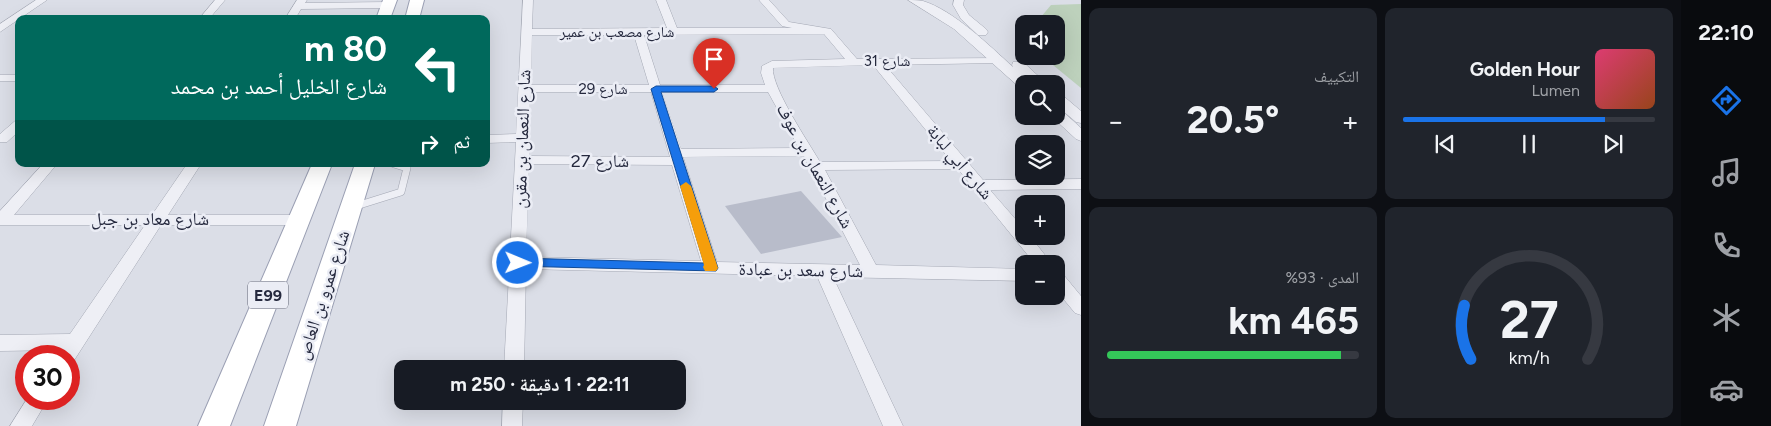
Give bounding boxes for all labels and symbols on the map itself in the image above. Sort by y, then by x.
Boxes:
street label: شارع مصعب بن عمير [559,23,674,42]
pin [693,38,735,89]
street label: شارع 31 [864,52,910,71]
street label: شارع النعمان بن مقرن [509,69,535,209]
street label: شارع 29 [578,80,628,99]
street label: شارع النعمان بن عوف [772,100,858,232]
street label: شارع أبي لبابة [919,120,998,206]
street label: شارع 27 [571,150,629,172]
street label: شارع معاد بن جبل [91,208,209,230]
street label: شارع عمرو بن العاص [292,227,354,363]
position arrow [491,236,543,288]
street label: شارع سعد بن عبادة [739,258,863,282]
road number: E99 [248,282,288,308]
speed limit sign: 30 [15,345,80,410]

